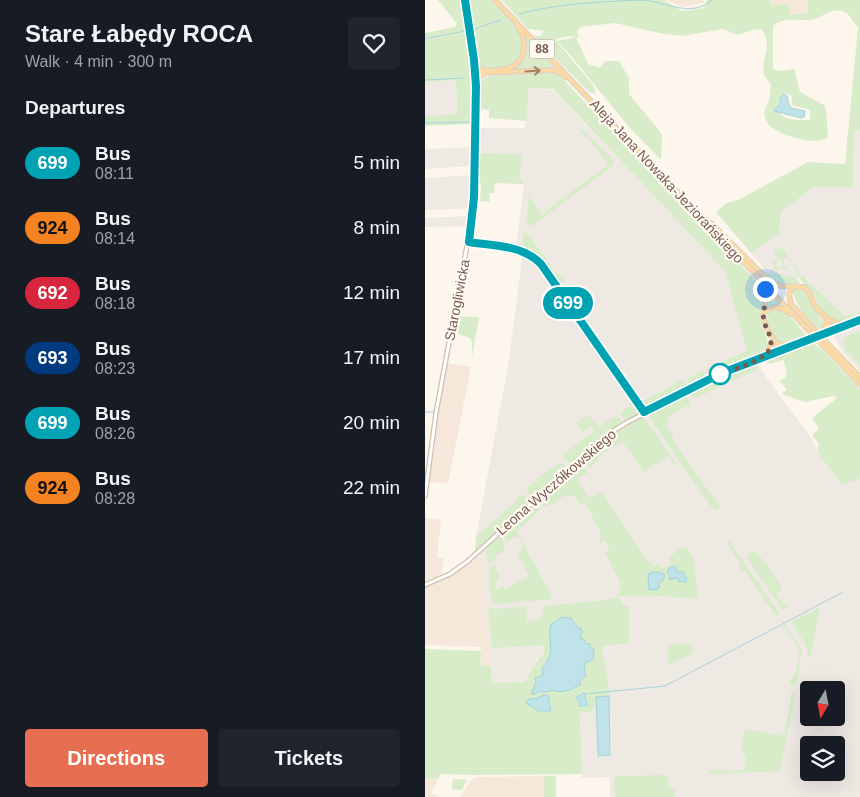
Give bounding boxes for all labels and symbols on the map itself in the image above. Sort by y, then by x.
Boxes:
road number: 88 [529,40,555,59]
one-way arrow [524,66,540,75]
street label: Aleja Jana Nowaka-Jeziorańskiego [587,96,747,266]
street label: Starogliwicka [441,258,473,342]
your location [753,277,778,302]
line badge: 699 [539,287,597,319]
unlabelled marker [709,363,731,385]
street label: Leona Wyczółkowskiego [493,426,619,538]
north arrow [800,681,845,726]

